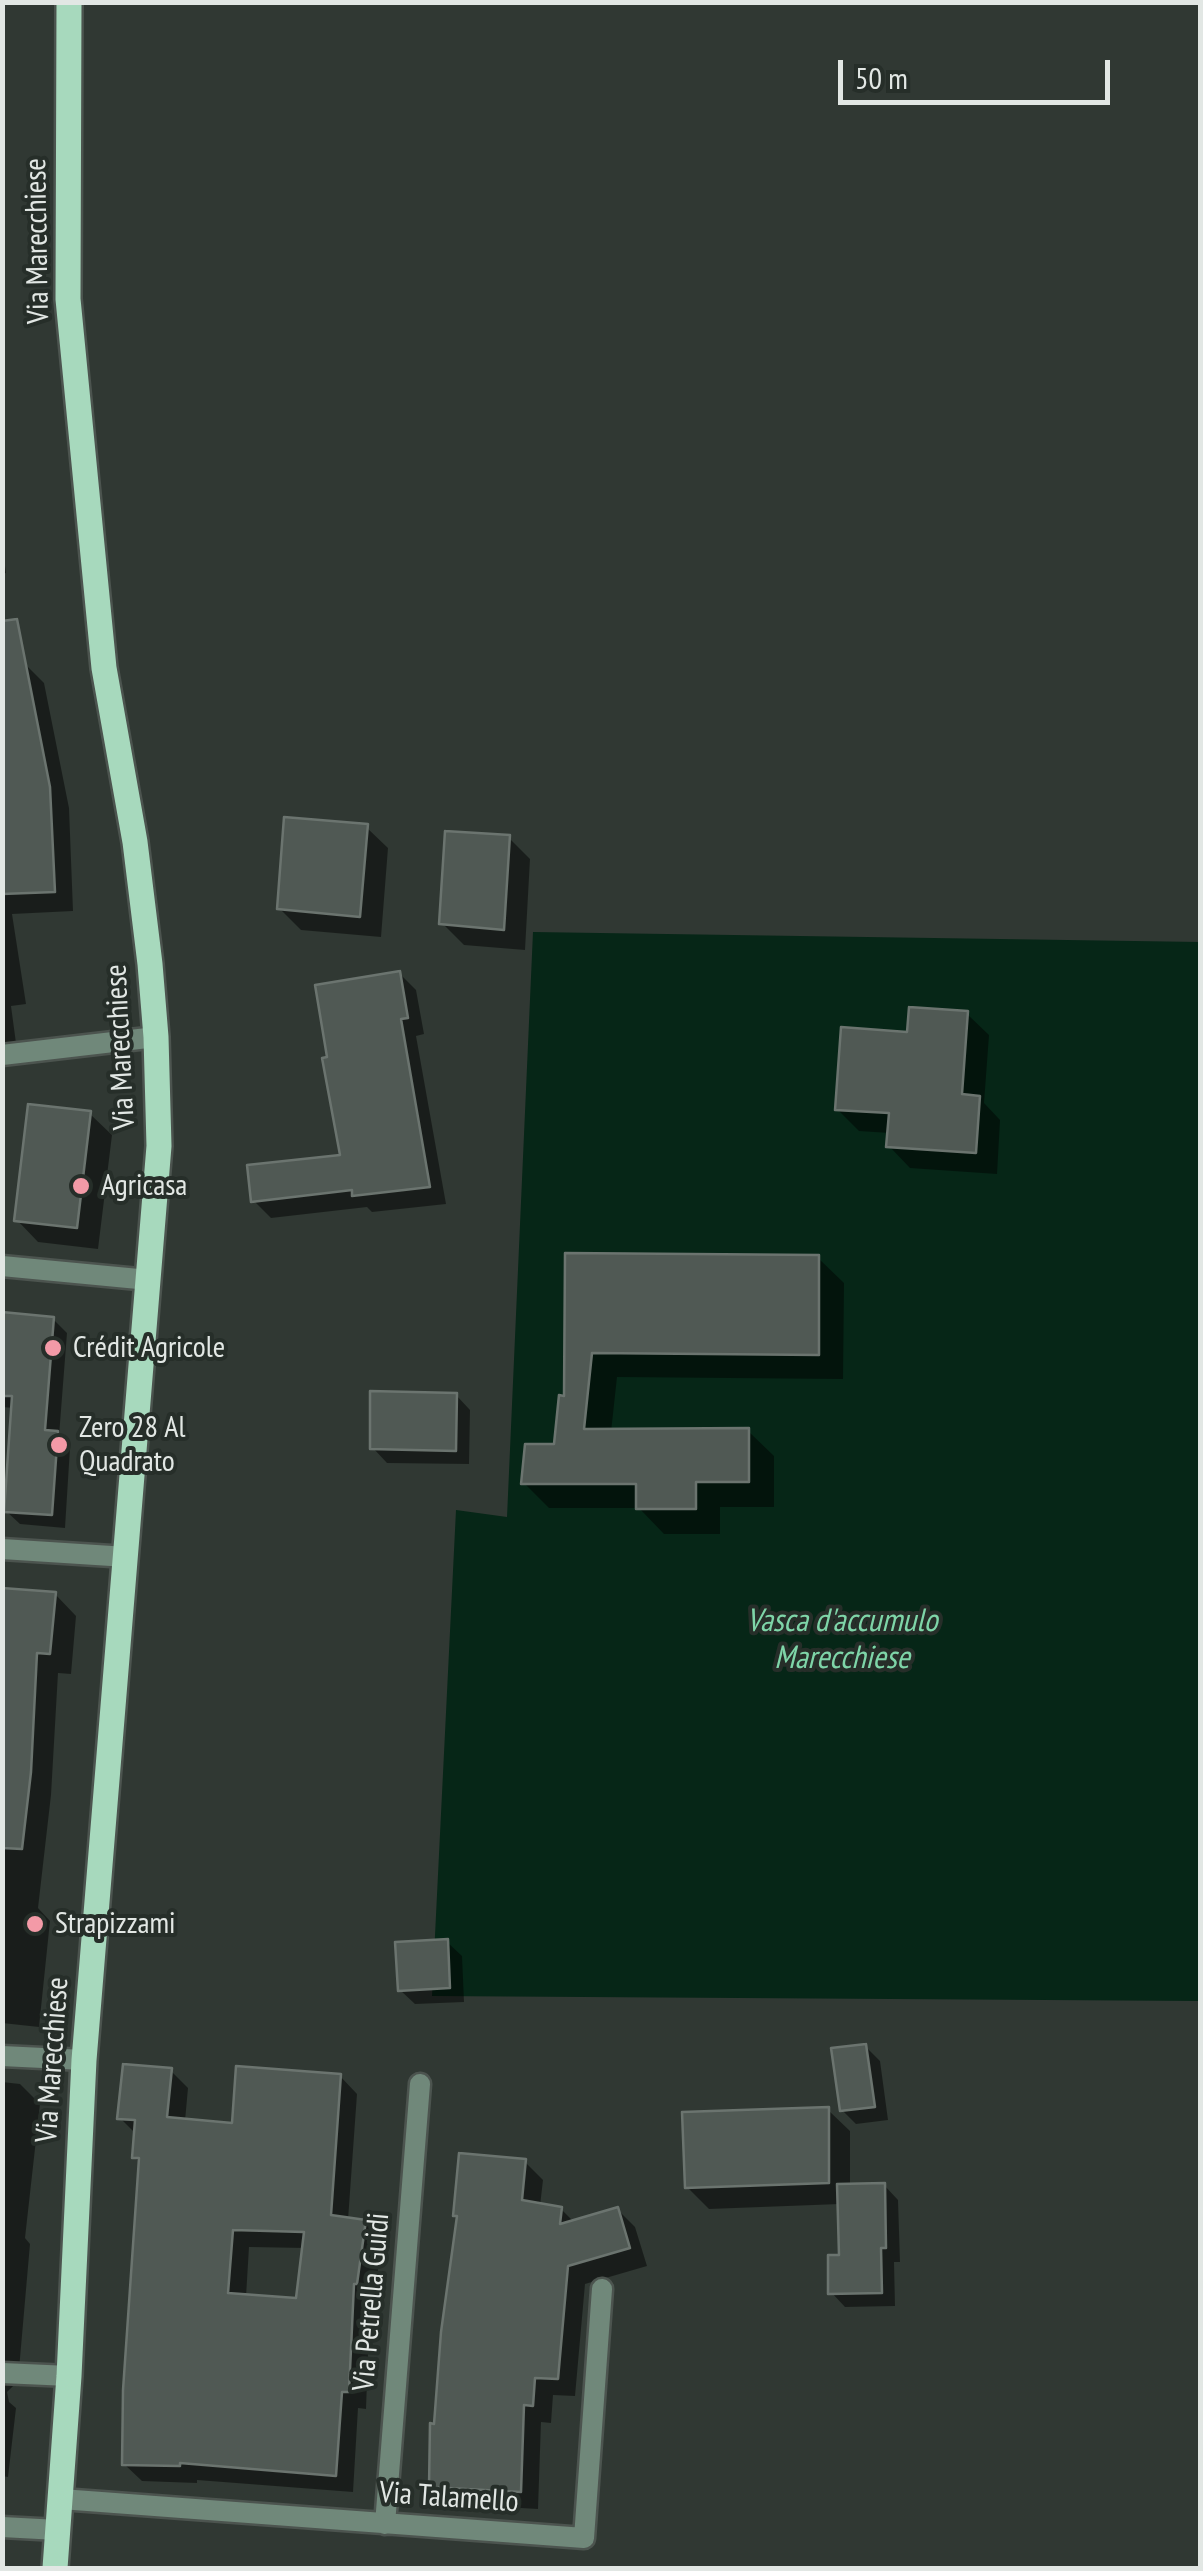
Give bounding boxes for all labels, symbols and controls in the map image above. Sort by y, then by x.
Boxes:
scale bar [843,40,1116,102]
text: 50 m [855,58,908,97]
street label: Via Marecchiese [19,158,57,324]
street label: Via Marecchiese [99,963,143,1131]
place label: Agricasa [101,1168,187,1204]
marker: Agricasa [70,1175,92,1197]
place label: Crédit Agricole [73,1330,225,1366]
marker: Crédit Agricole [42,1337,64,1359]
place label: Zero 28 Al Quadrato [79,1410,185,1480]
marker: Zero 28 Al Quadrato [48,1434,70,1456]
water label: Vasca d'accumulo Marecchiese [746,1603,938,1678]
place label: Strapizzami [55,1906,176,1942]
marker: Strapizzami [24,1913,46,1935]
street label: Via Marecchiese [29,1976,77,2144]
street label: Via Petrella Guidi [346,2211,398,2393]
street label: Via Talamello [378,2475,520,2521]

